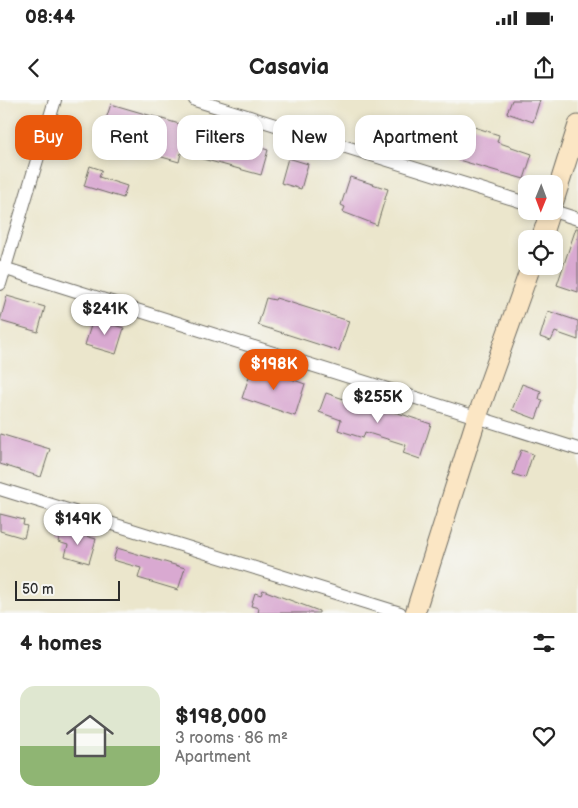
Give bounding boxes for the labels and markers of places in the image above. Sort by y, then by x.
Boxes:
pin: $241K [70,294,140,336]
pin: $198K [239,348,309,391]
pin: $255K [343,382,413,424]
pin: $149K [43,504,113,546]

